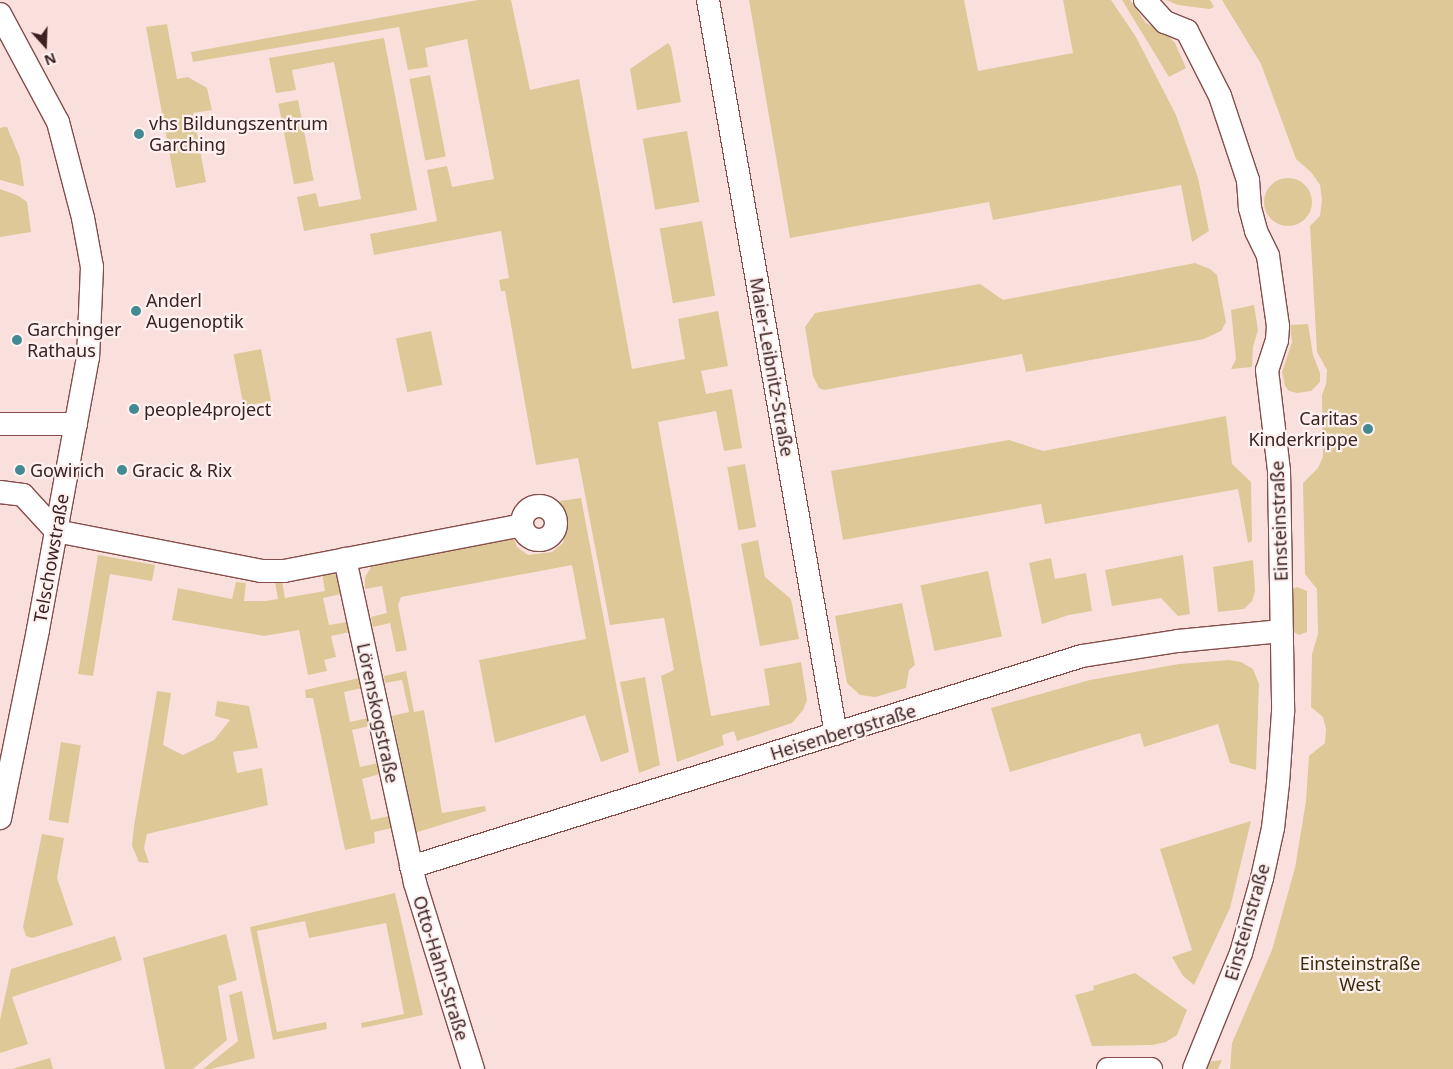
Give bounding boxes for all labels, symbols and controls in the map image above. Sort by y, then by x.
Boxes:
north arrow [20,20,70,70]
text: N [42,49,59,70]
place label: vhs Bildungszentrum Garching [149,113,328,156]
marker: vhs Bildungszentrum Garching [133,128,145,140]
street label: Maier-Leibnitz-Straße [746,276,798,458]
place label: Anderl Augenoptik [146,290,244,332]
marker: Anderl Augenoptik [130,305,142,317]
place label: Garchinger Rathaus [27,319,121,362]
marker: Garchinger Rathaus [11,334,23,346]
place label: people4project [144,398,271,420]
marker: people4project [128,403,140,415]
place label: Caritas Kinderkrippe [1248,408,1358,450]
marker: Caritas Kinderkrippe [1362,423,1374,435]
place label: Gowirich [30,459,104,481]
place label: Gracic & Rix [132,459,232,481]
street label: Einsteinstraße [1266,460,1292,582]
marker: Gowirich [14,464,26,476]
marker: Gracic & Rix [116,464,128,476]
street label: Telschowstraße [29,492,73,624]
street label: Lörenskogstraße [353,641,403,785]
street label: Heisenbergstraße [767,700,919,764]
street label: Einsteinstraße [1220,861,1274,983]
street label: Otto-Hahn-Straße [409,893,473,1043]
park label: Einsteinstraße West [1300,953,1420,996]

